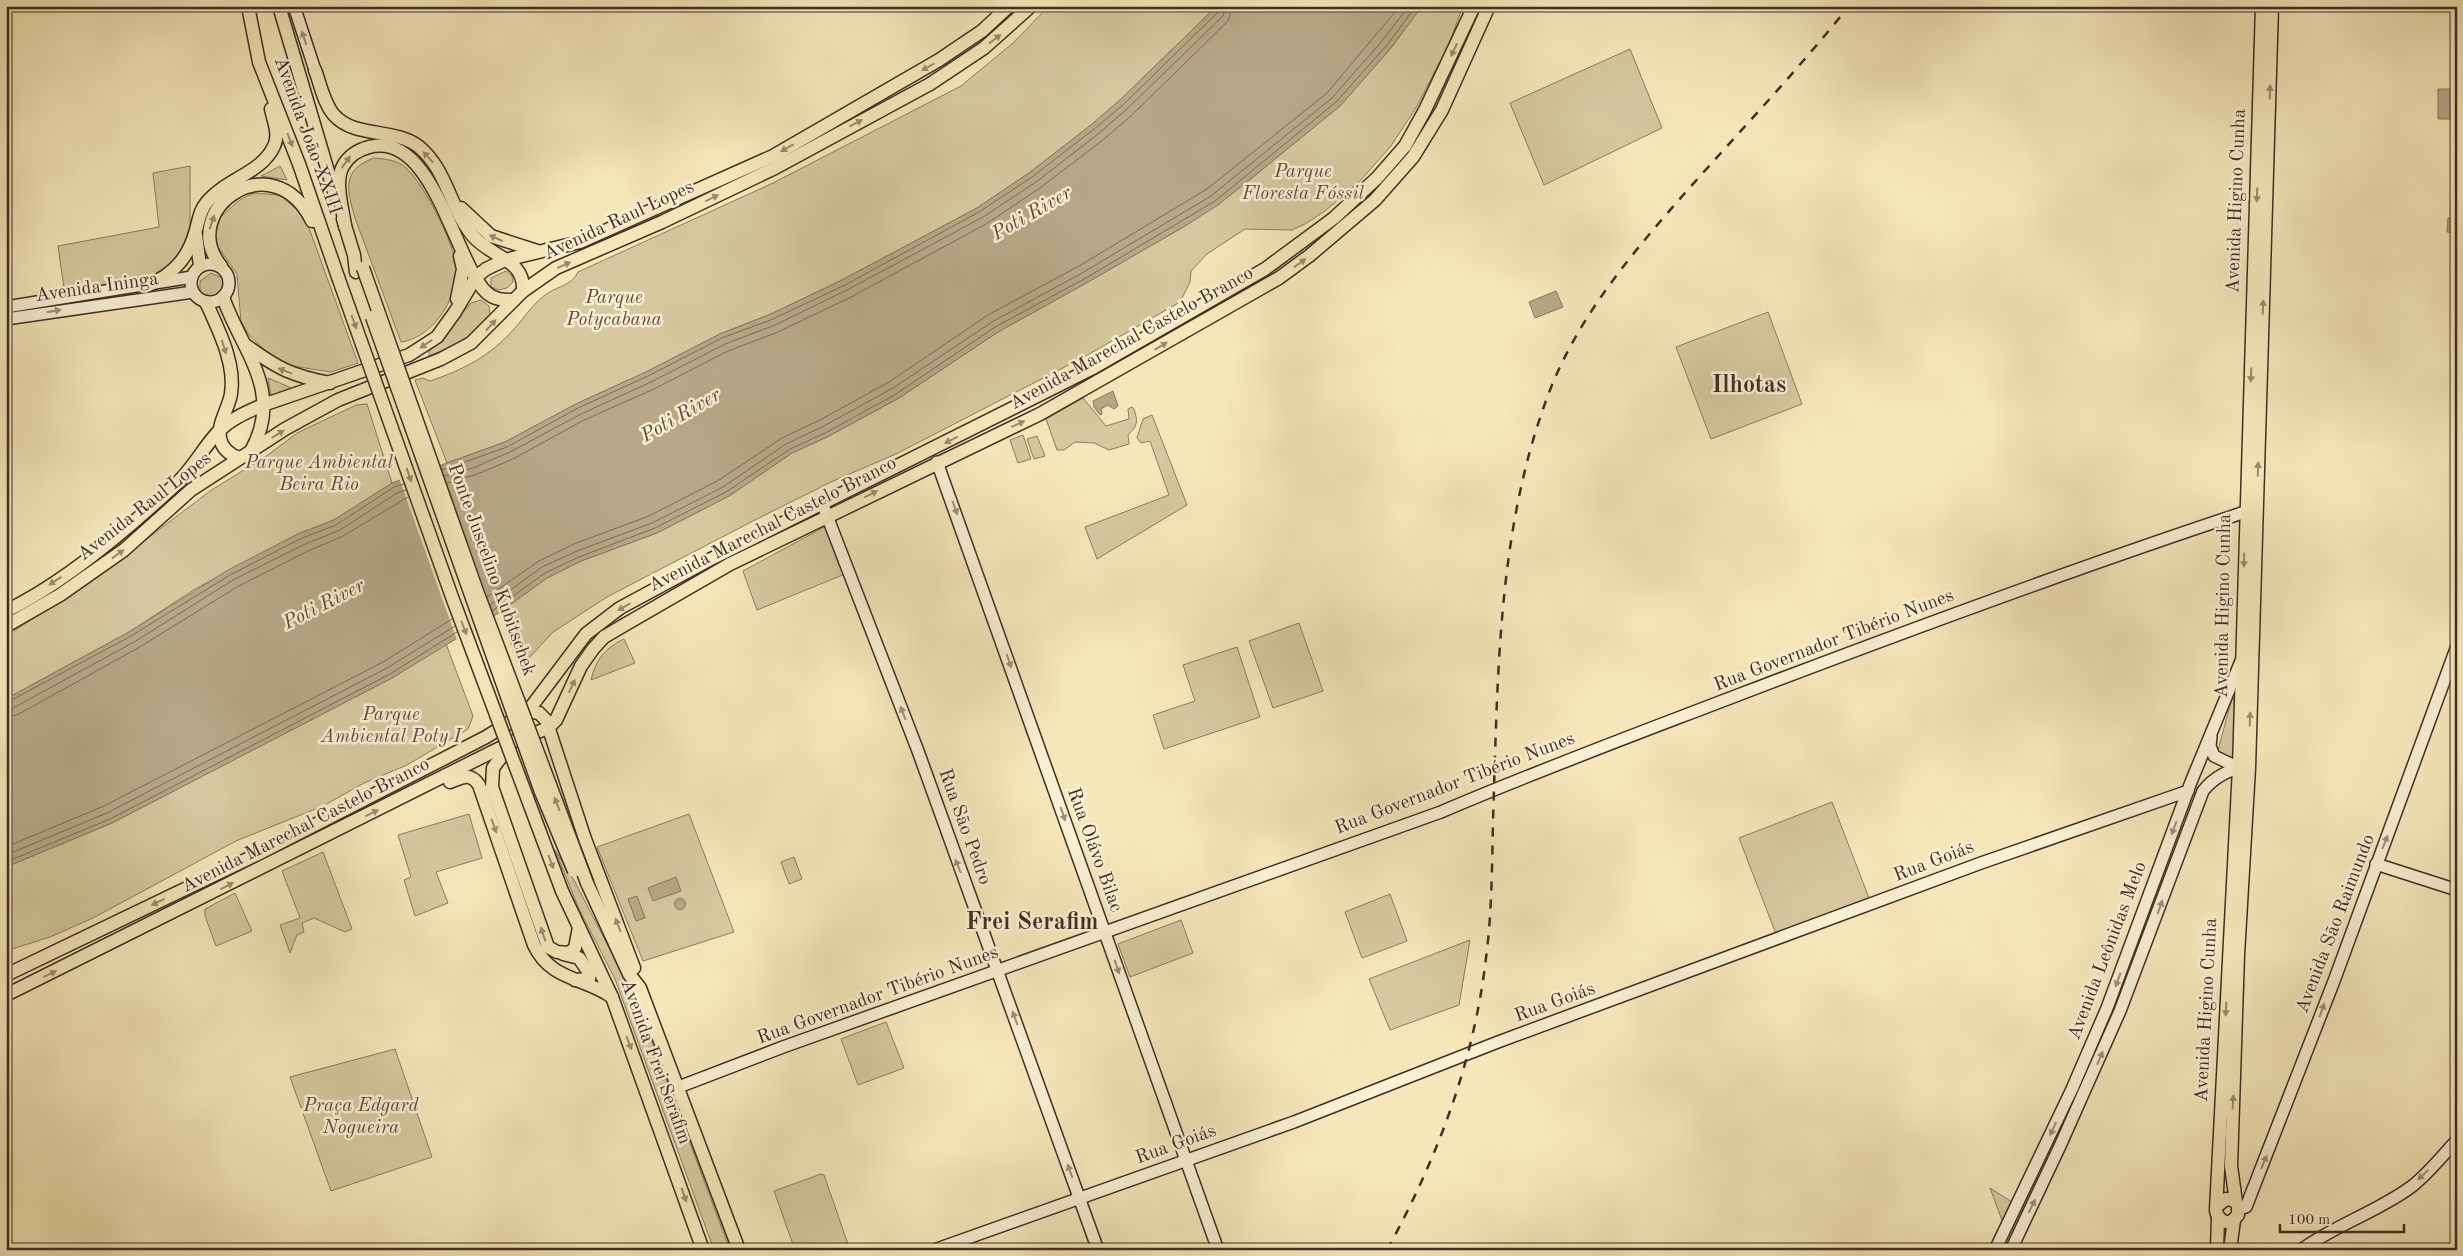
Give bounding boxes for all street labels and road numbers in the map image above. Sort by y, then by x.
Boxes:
street label: Avenida João XXIII [270,55,344,217]
street label: Avenida Higino Cunha [2224,108,2250,294]
street label: Avenida Raul Lopes [541,178,697,264]
street label: Avenida Marechal Castelo Branco [1007,264,1257,414]
street label: Avenida Ininga [34,270,160,306]
street label: Avenida Raul Lopes [75,449,215,565]
street label: Avenida Marechal Castelo Branco [646,454,900,596]
street label: Ponte Juscelino Kubitschek [444,461,538,679]
street label: Avenida Higino Cunha [2213,513,2235,698]
street label: Rua Governador Tibério Nunes [1711,586,1957,696]
street label: Rua Governador Tibério Nunes [1332,729,1578,839]
street label: Avenida Marechal Castelo Branco [179,755,433,897]
street label: Rua São Pedro [934,766,994,888]
street label: Rua Olávo Bilac [1063,785,1125,915]
street label: Avenida São Raimundo [2293,832,2379,1016]
street label: Rua Goiás [1891,838,1977,886]
street label: Avenida Leônidas Melo [2065,859,2151,1043]
street label: Avenida Higino Cunha [2193,917,2221,1103]
street label: Rua Governador Tibério Nunes [755,943,1001,1049]
street label: Avenida Frei Serafim [616,977,694,1147]
street label: Rua Goiás [1512,980,1598,1026]
street label: Rua Goiás [1133,1122,1219,1168]

